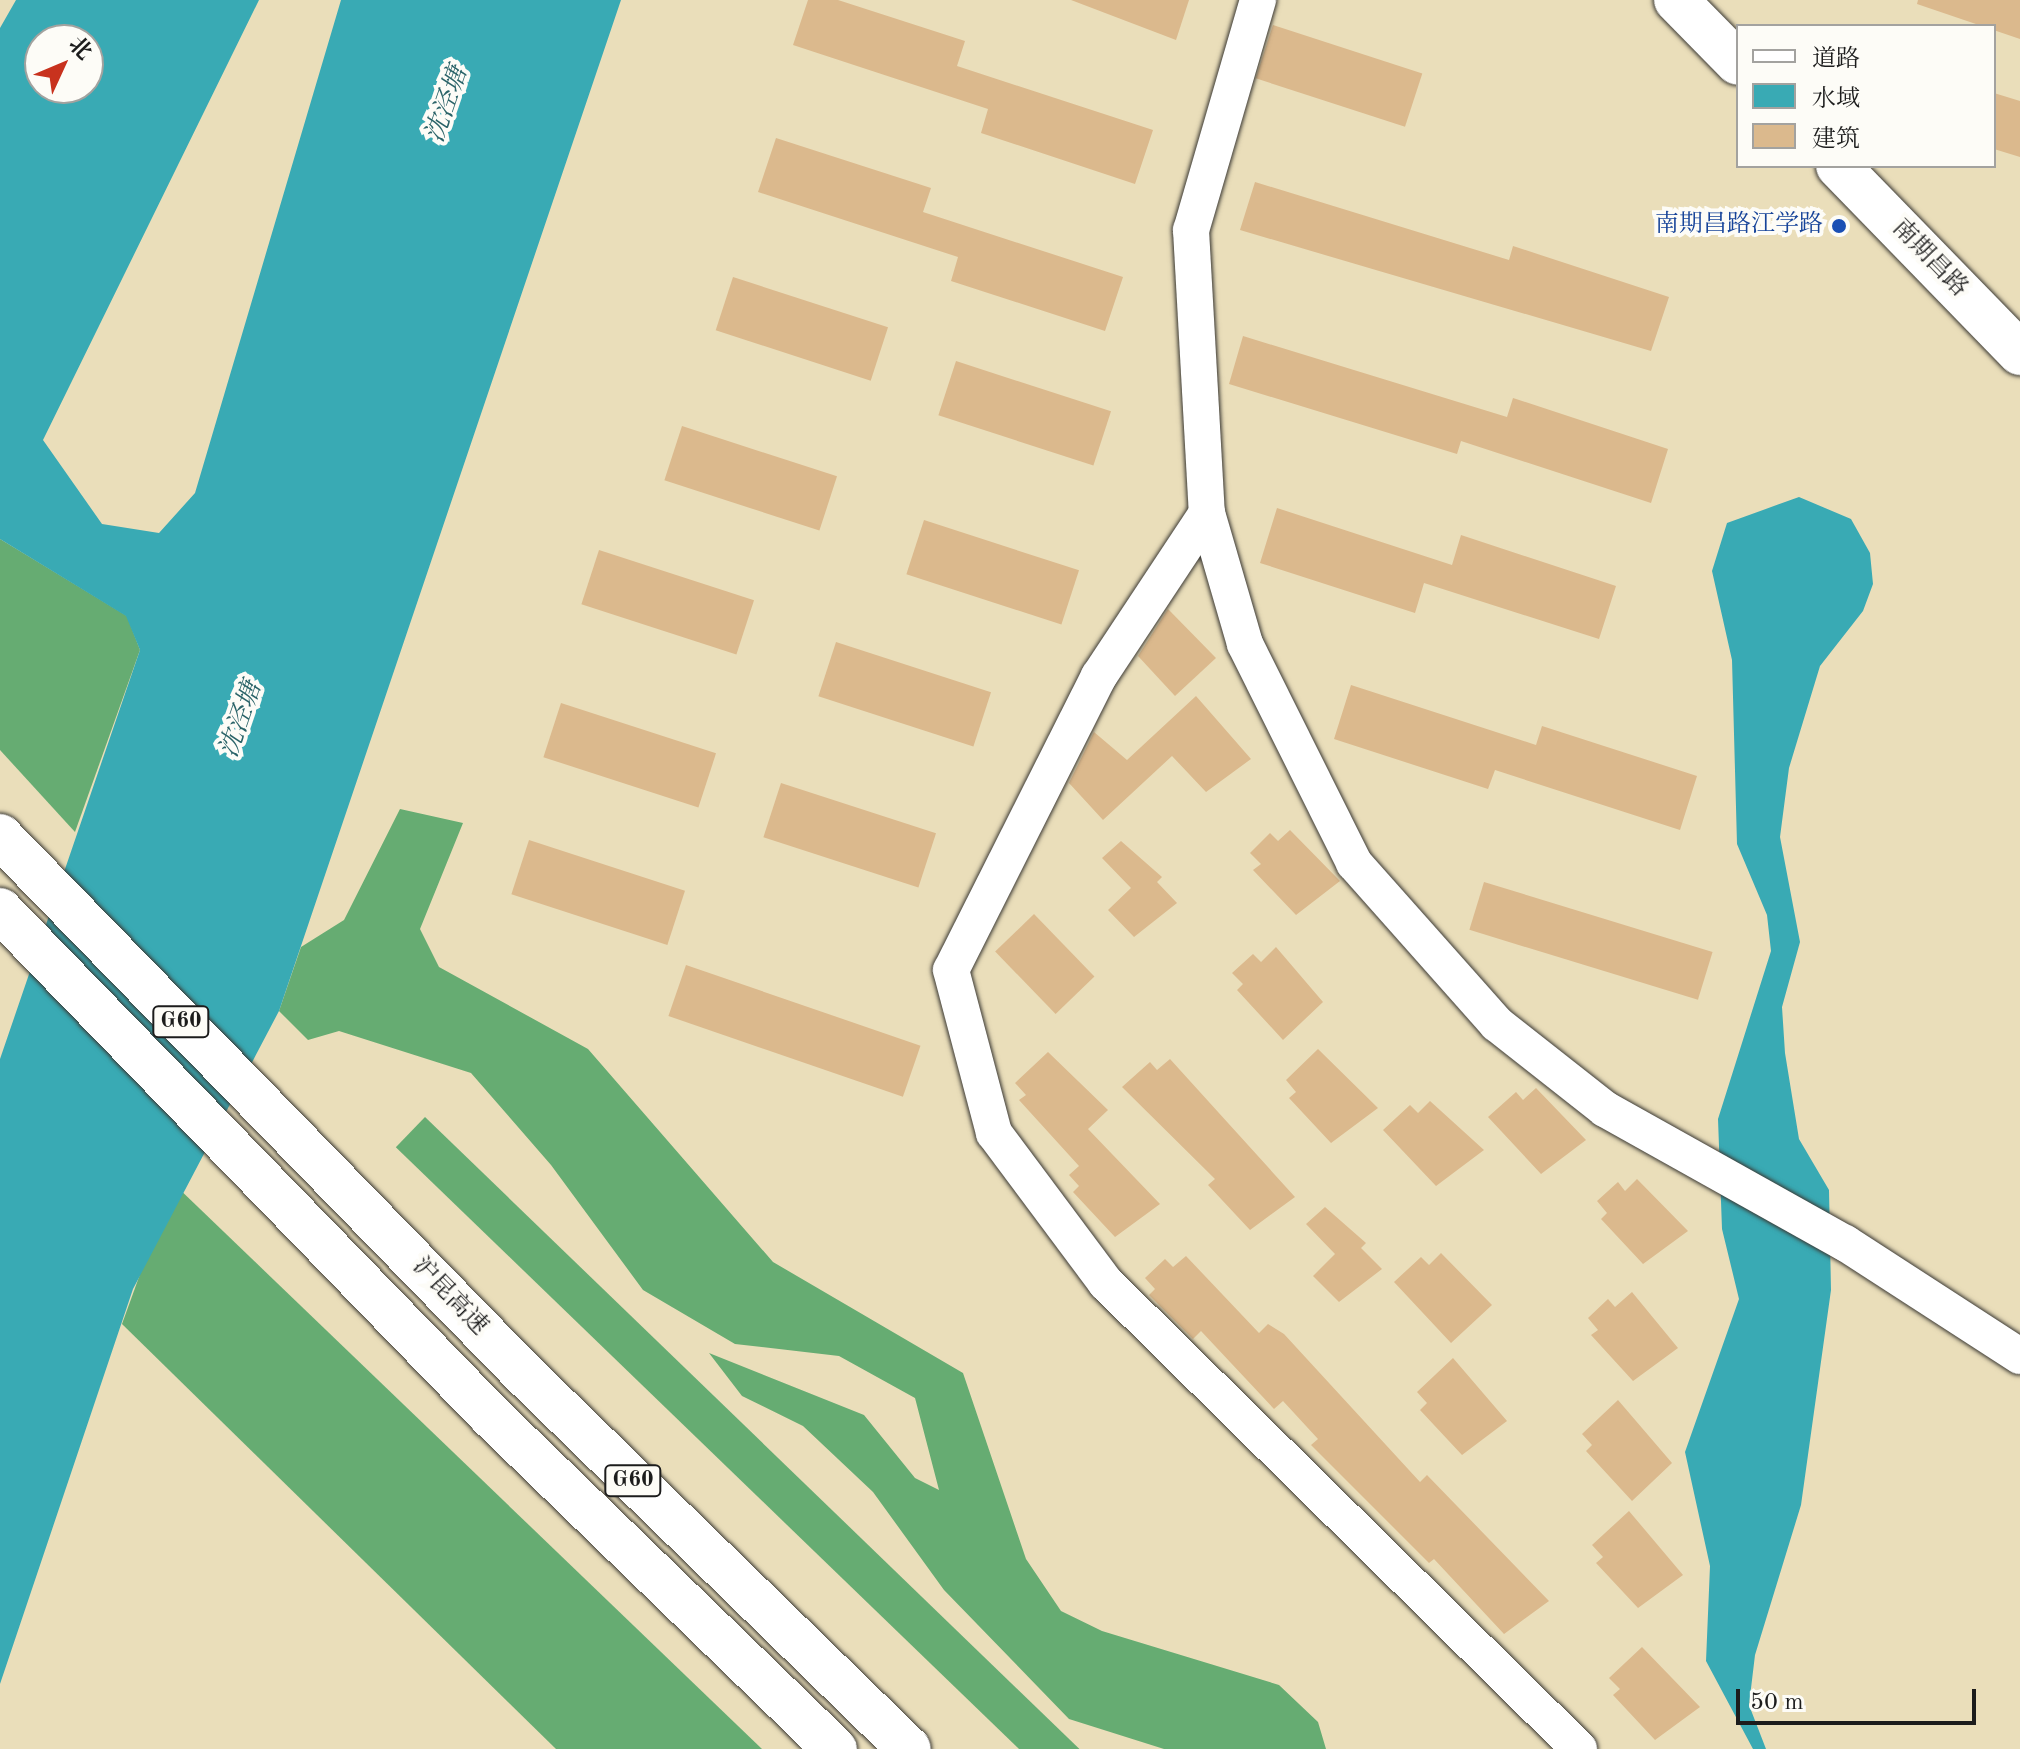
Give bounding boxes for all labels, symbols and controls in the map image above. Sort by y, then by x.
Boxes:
north arrow [24,24,104,104]
legend [1736,24,1996,168]
text: 北 [64,33,95,64]
text: 道路 [1812,48,1860,72]
water label: 沈泾塘 [421,63,475,147]
text: 水域 [1812,88,1860,112]
text: 建筑 [1812,128,1860,152]
place label: 南期昌路江学路 [1655,212,1823,240]
street label: 南期昌路 [1885,214,1973,304]
marker: 南期昌路江学路 [1830,217,1848,235]
water label: 沈泾塘 [215,678,269,762]
road number: G60 [151,1004,211,1040]
street label: 沪昆高速 [405,1252,493,1342]
road number: G60 [603,1463,663,1499]
scale bar [1740,1673,1980,1723]
text: 50 m [1750,1691,1804,1715]

